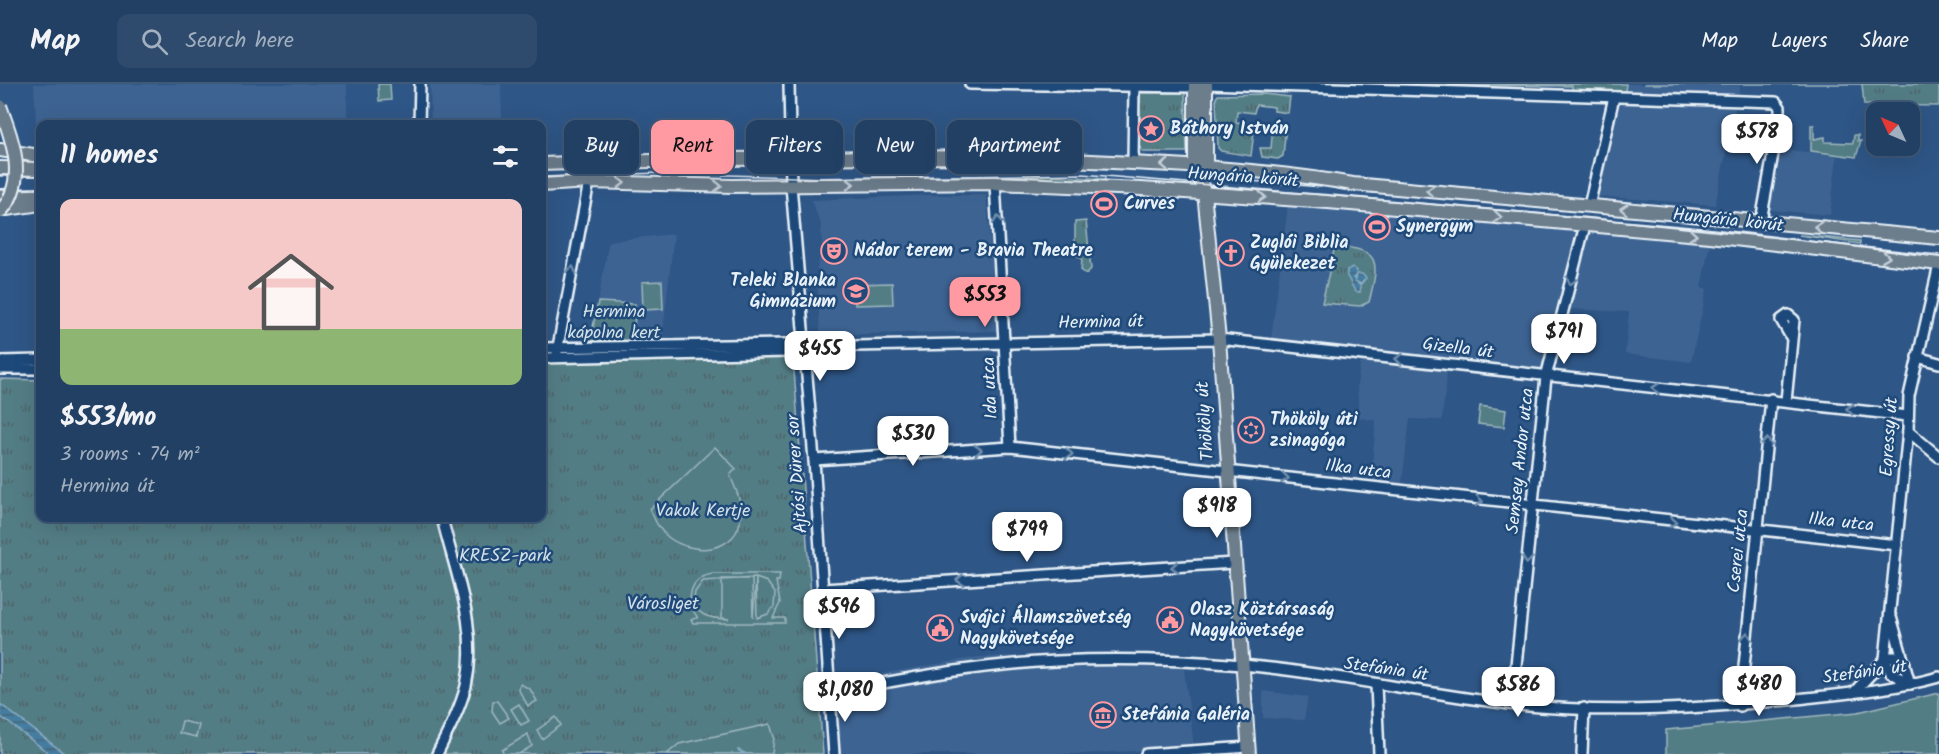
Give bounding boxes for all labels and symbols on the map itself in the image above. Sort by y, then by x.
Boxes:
north arrow [1866,102,1920,156]
place icon: Báthory István [1136,114,1166,144]
pin: $578 [1721,114,1793,165]
place label: Báthory István [1170,115,1289,144]
one-way arrow [1161,158,1170,171]
street label: Hungária körút [1186,160,1301,196]
one-way arrow [616,177,625,189]
one-way arrow [845,178,854,191]
one-way arrow [714,179,723,192]
one-way arrow [1425,185,1434,198]
sports icon: Curves [1089,189,1119,219]
place label: Curves [1124,190,1176,219]
one-way arrow [1258,190,1267,203]
street label: Hungária körút [1671,201,1786,241]
one-way arrow [1619,203,1628,216]
one-way arrow [1494,210,1503,223]
sports icon: Synergym [1362,212,1392,242]
place label: Synergym [1396,213,1474,242]
one-way arrow [991,215,1004,224]
one-way arrow [1814,221,1823,234]
one-way arrow [1688,228,1697,241]
place label: Zuglói Biblia Gyülekezet [1250,229,1348,279]
theatre icon: Nádor terem - Bravia Theatre [819,236,849,266]
place label: Nádor terem - Bravia Theatre [854,237,1093,266]
church icon: Zuglói Biblia Gyülekezet [1216,238,1246,268]
one-way arrow [1882,250,1891,263]
one-way arrow [565,265,578,275]
place label: Teleki Blanka Gimnázium [730,267,836,317]
school or university icon: Teleki Blanka Gimnázium [841,276,871,306]
one-way arrow [1565,276,1578,286]
pin: $553 [949,277,1021,328]
park label: Hermina kápolna kert [568,298,661,348]
street label: Hermina út [1058,308,1145,338]
pin: $791 [1528,314,1600,365]
street label: Gizella út [1421,330,1496,368]
pin: $455 [784,331,856,382]
one-way arrow [1395,353,1404,365]
street label: Ida utca [975,356,1007,420]
street label: Thököly út [1189,379,1223,462]
one-way arrow [1651,382,1660,395]
street label: Semsey Andor utca [1499,387,1543,535]
street label: Egressy út [1873,395,1907,478]
one-way arrow [1845,403,1854,415]
place label: Thököly úti zsinagóga [1270,406,1358,456]
street label: Ajtósi Dürer sor [779,413,817,534]
synagogue icon: Thököly úti zsinagóga [1236,415,1266,445]
pin: $530 [877,416,949,467]
one-way arrow [1760,438,1773,447]
one-way arrow [973,443,982,456]
one-way arrow [1064,447,1073,460]
street label: Ilka utca [1323,452,1393,488]
one-way arrow [1281,471,1290,484]
pin: $918 [1181,488,1253,539]
one-way arrow [1475,494,1484,507]
park label: Vakok Kertje [656,497,750,526]
street label: Ilka utca [1807,505,1875,541]
street label: Cserei utca [1720,508,1758,594]
pin: $799 [991,512,1063,563]
one-way arrow [1668,515,1678,528]
park label: KRESZ-park [459,542,552,571]
one-way arrow [1521,556,1534,565]
one-way arrow [1171,560,1180,573]
one-way arrow [955,574,964,587]
pin: $596 [803,589,875,640]
park label: Városliget [627,590,700,619]
place label: Olasz Köztársaság Nagykövetsége [1190,596,1335,646]
place label: Svájci Államszövetség Nagykövetsége [960,604,1132,654]
public building icon: Olasz Köztársaság Nagykövetsége [1155,605,1185,635]
public building icon: Svájci Államszövetség Nagykövetsége [925,613,955,643]
one-way arrow [1740,632,1753,641]
street label: Stefánia út [1342,650,1431,690]
street label: Stefánia út [1821,653,1910,693]
pin: $480 [1723,666,1795,717]
pin: $586 [1482,667,1554,718]
pin: $1,080 [796,672,894,723]
museum icon: Stefánia Galéria [1088,700,1118,730]
place label: Stefánia Galéria [1122,701,1250,730]

